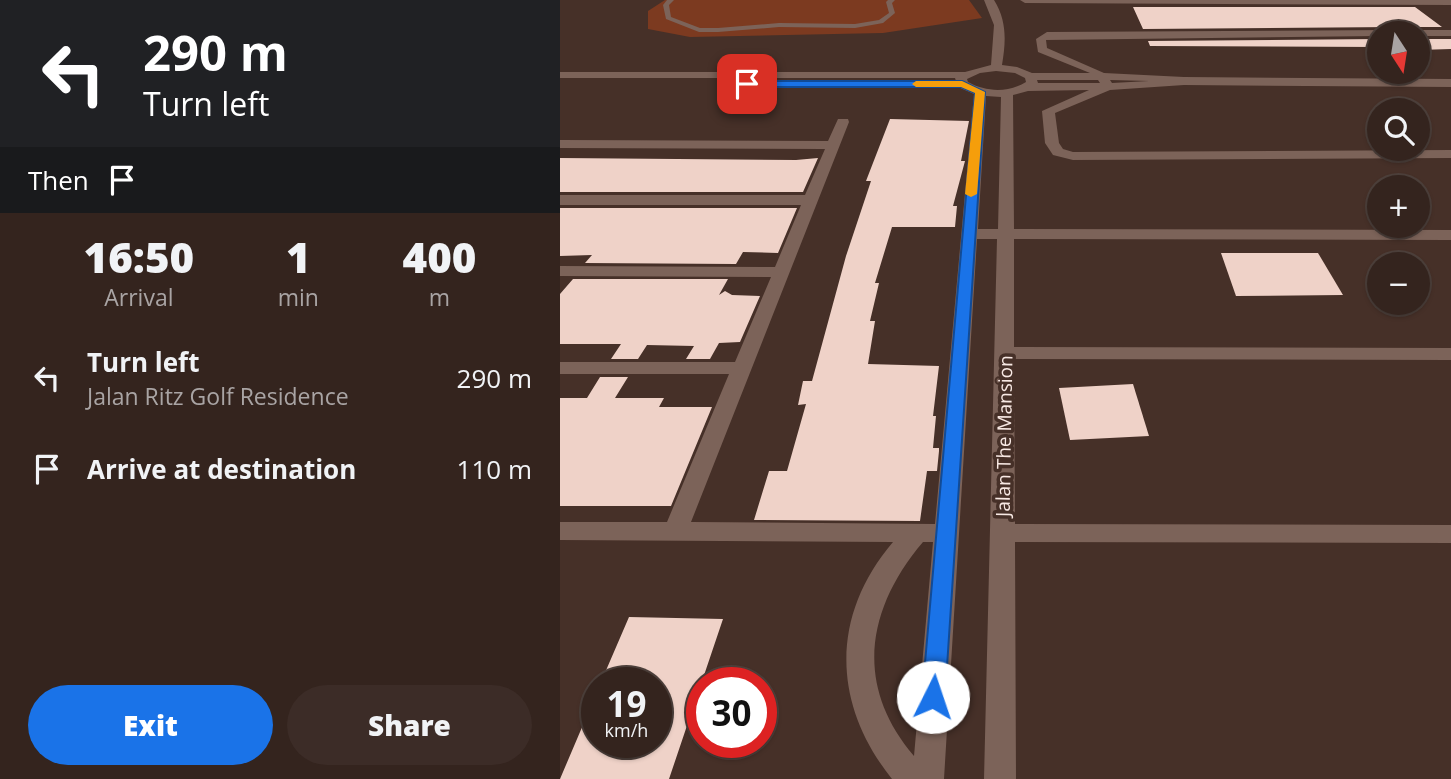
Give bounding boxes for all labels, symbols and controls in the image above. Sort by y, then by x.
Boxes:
text: 290 m [143,19,288,85]
north arrow [1367,21,1430,84]
map controls [1367,21,1430,315]
icon: left [28,28,119,119]
pin [717,54,777,114]
icon: arrive [728,65,766,103]
text: Turn left [143,82,269,125]
button: search [1367,98,1430,161]
icon: arrive [103,161,141,199]
text: Then [28,162,89,198]
button: + [1367,175,1430,238]
text: 16:50 [84,228,194,285]
text: 1 [286,228,311,285]
text: 400 [403,228,476,285]
button: − [1367,252,1430,315]
text: Arrival [104,281,174,313]
text: min [278,281,319,313]
text: m [429,281,450,313]
text: Turn left [87,344,199,380]
street label: Jalan The Mansion [990,355,1018,519]
icon: left [28,359,66,397]
text: 290 m [457,360,532,396]
text: Jalan Ritz Golf Residence [87,380,349,412]
icon: arrive [28,450,66,488]
text: Arrive at destination [87,451,356,487]
text: 110 m [457,451,532,487]
position arrow [896,660,970,734]
speed limit sign: 30 [686,667,777,758]
text: 19 [606,680,647,727]
button: Exit [28,685,273,765]
button: Share [287,685,532,765]
text: km/h [605,718,648,742]

